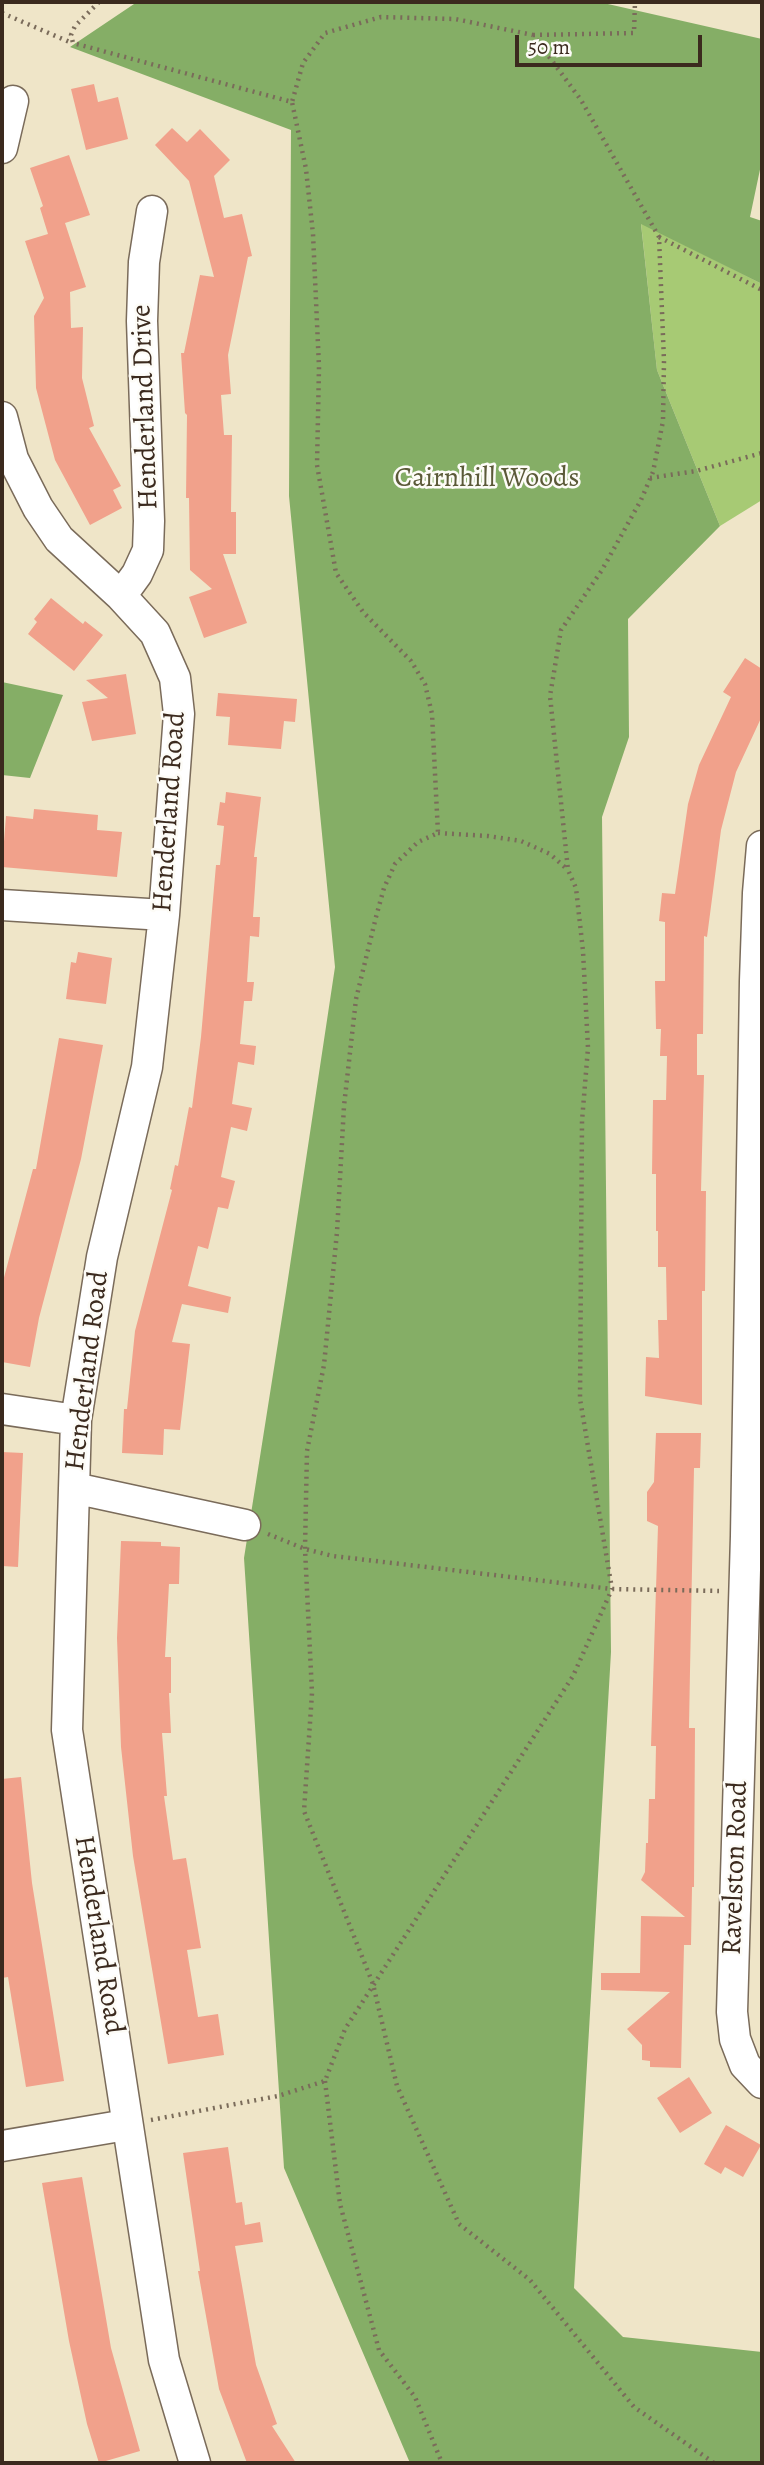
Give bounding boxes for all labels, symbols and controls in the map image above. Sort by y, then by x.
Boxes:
scale bar [519,21,706,65]
text: 50 m [528,33,570,61]
street label: Henderland Drive [126,304,166,510]
park label: Cairnhill Woods [395,462,579,496]
street label: Henderland Road [146,711,194,913]
street label: Henderland Road [59,1269,117,1473]
street label: Ravelston Road [716,1780,756,1956]
street label: Henderland Road [66,1833,130,2037]

